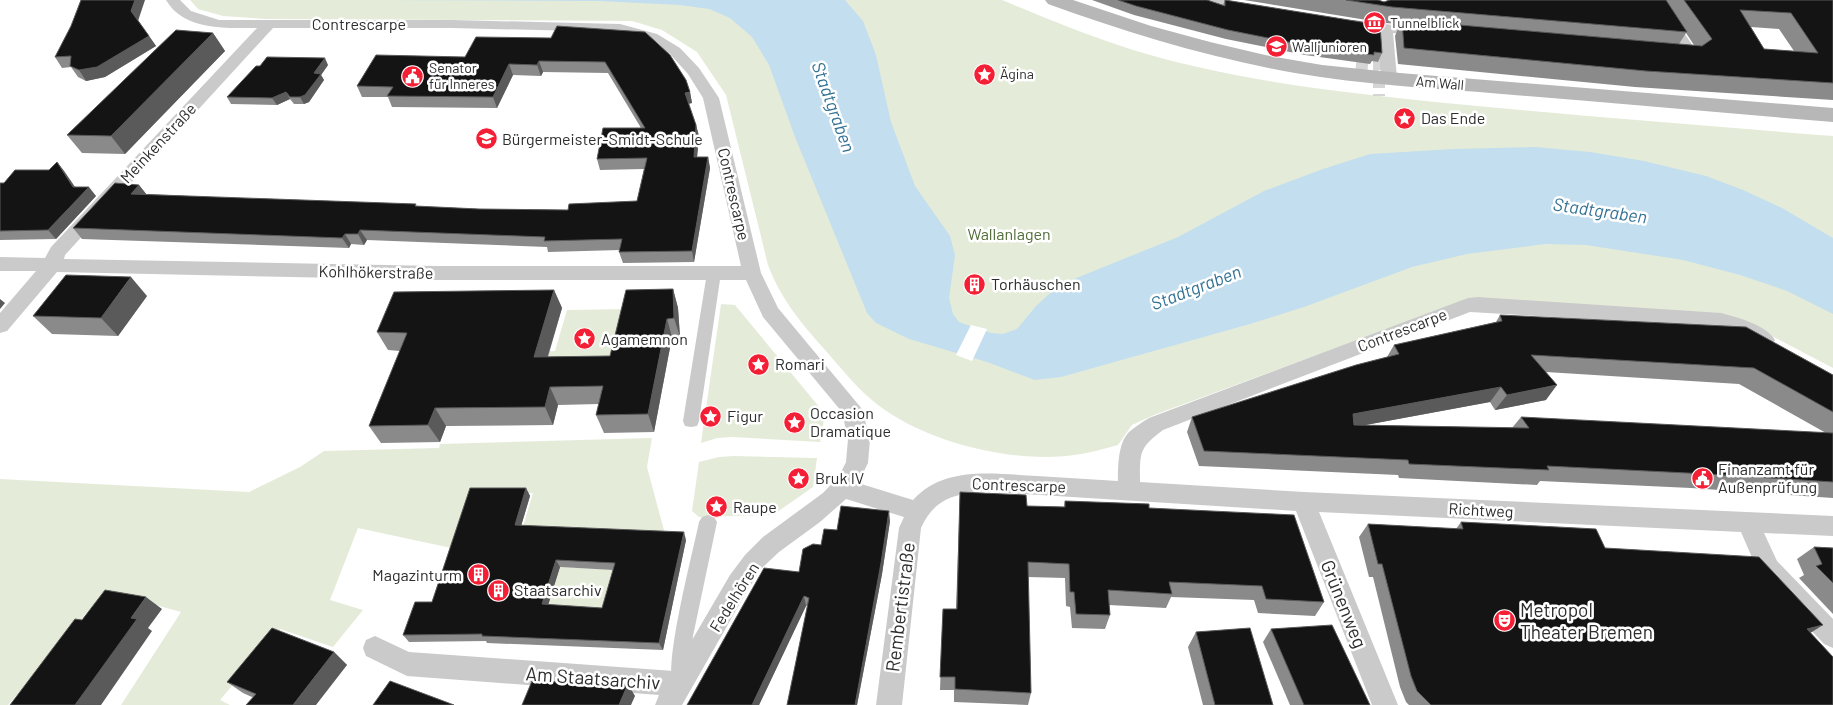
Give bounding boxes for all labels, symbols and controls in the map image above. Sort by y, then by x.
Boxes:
museum icon: Tunnelblick [1362,11,1386,35]
street label: Contrescarpe [312,14,406,33]
place label: Tunnelblick [1390,14,1459,31]
school or university icon: Walljunioren [1264,35,1288,59]
place label: Walljunioren [1292,38,1367,55]
water label: Stadtgraben [807,58,861,155]
place label: Senator für Inneres [429,59,495,92]
place icon: Ägina [972,62,996,86]
public building icon: Senator für Inneres [401,64,425,88]
place label: Ägina [1000,65,1034,82]
street label: Am Wall [1415,72,1465,93]
street label: Meinkenstraße [116,99,200,187]
place icon: Das Ende [1393,106,1417,130]
place label: Das Ende [1421,108,1485,127]
school or university icon: Bürgermeister-Smidt-Schule [474,127,498,151]
place label: Bürgermeister-Smidt-Schule [502,129,703,148]
street label: Contrescarpe [715,146,754,242]
water label: Stadtgraben [1552,193,1649,228]
park label: Wallanlagen [967,224,1051,243]
water label: Stadtgraben [1147,260,1244,314]
street label: Kohlhökerstraße [319,261,433,282]
building icon: Torhäuschen [963,272,987,296]
place label: Torhäuschen [991,274,1081,293]
street label: Contrescarpe [1354,304,1449,355]
place icon: Agamemnon [573,327,597,351]
place label: Agamemnon [601,329,688,348]
place icon: Romari [747,352,771,376]
place label: Romari [775,354,825,373]
place label: Occasion Dramatique [810,403,891,440]
place icon: Figur [699,404,723,428]
place label: Figur [727,406,763,425]
place icon: Occasion Dramatique [782,410,806,434]
place label: Finanzamt für Außenprüfung [1718,459,1817,496]
place icon: Bruk IV [787,466,811,490]
public building icon: Finanzamt für Außenprüfung [1690,466,1714,490]
place label: Bruk IV [815,468,864,487]
street label: Contrescarpe [972,473,1066,496]
place icon: Raupe [705,495,729,519]
place label: Raupe [733,497,777,516]
street label: Richtweg [1448,498,1514,521]
street label: Rembertistraße [880,541,919,673]
street label: Grünenweg [1316,556,1373,651]
street label: Fedelhören [705,559,762,635]
building icon: Magazinturm [466,563,490,587]
place label: Magazinturm [372,565,462,584]
building icon: Staatsarchiv [486,578,510,602]
place label: Staatsarchiv [514,580,602,599]
place label: Metropol Theater Bremen [1520,598,1653,643]
theatre icon: Metropol Theater Bremen [1492,609,1516,633]
street label: Am Staatsarchiv [525,661,661,694]

